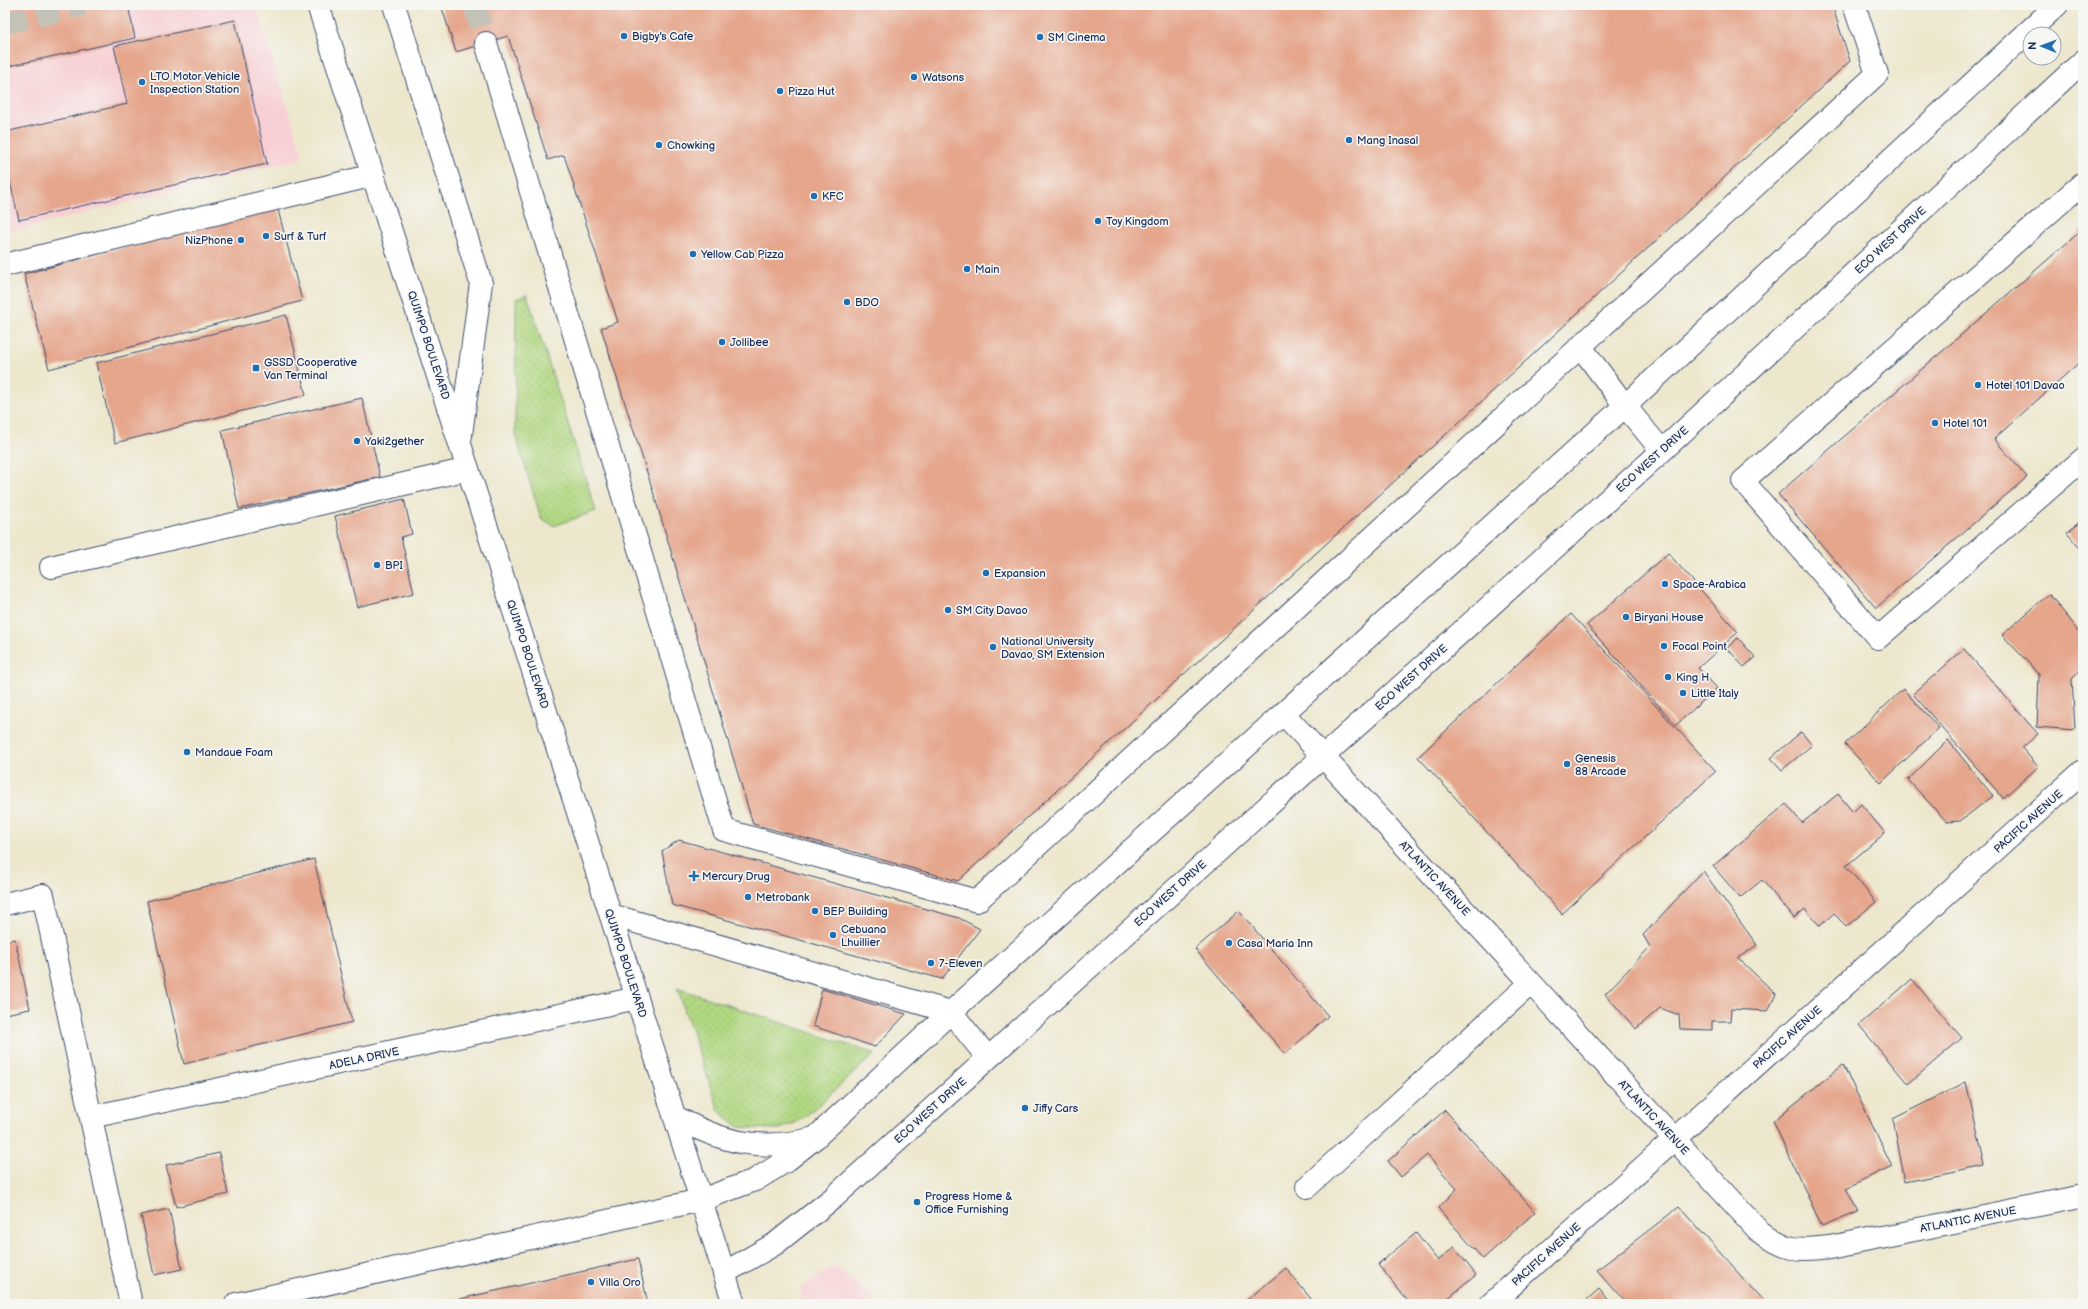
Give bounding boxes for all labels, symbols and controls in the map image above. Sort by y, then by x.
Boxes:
north arrow [2022,26,2062,66]
place label: Bigby's Cafe [632,30,694,43]
marker: Bigby's Cafe [619,31,629,41]
place label: SM Cinema [1048,31,1106,44]
marker: SM Cinema [1035,32,1045,42]
text: N [2026,42,2039,50]
place label: LTO Motor Vehicle Inspection Station [150,70,241,96]
place label: Watsons [922,71,965,84]
marker: Watsons [909,72,919,82]
marker: LTO Motor Vehicle Inspection Station [137,77,147,87]
place label: Pizza Hut [788,85,835,98]
marker: Pizza Hut [775,86,785,96]
place label: Mang Inasal [1357,134,1418,147]
marker: Mang Inasal [1344,135,1354,145]
place label: Chowking [667,139,715,152]
marker: Chowking [654,140,664,150]
place label: KFC [822,190,844,203]
marker: KFC [809,191,819,201]
street label: ECO WEST DRIVE [1852,204,1929,277]
place label: Toy Kingdom [1106,215,1169,228]
marker: Toy Kingdom [1093,216,1103,226]
place label: Surf & Turf [274,230,327,243]
marker: Surf & Turf [261,231,271,241]
place label: NizPhone [185,234,233,247]
marker: NizPhone [236,235,246,245]
place label: Yellow Cab Pizza [700,248,784,261]
marker: Yellow Cab Pizza [688,249,698,259]
place label: Main [975,263,1000,276]
marker: Main [962,264,972,274]
street label: QUIMPO BOULEVARD [405,289,452,401]
place label: BDO [855,296,879,309]
marker: BDO [842,297,852,307]
place label: Jollibee [730,336,769,349]
marker: Jollibee [717,337,727,347]
place label: GSSD Cooperative Van Terminal [264,356,357,382]
marker: GSSD Cooperative Van Terminal [251,363,261,373]
place label: Hotel 101 Davao [1986,379,2065,392]
marker: Hotel 101 Davao [1973,380,1983,390]
place label: Hotel 101 [1943,417,1987,430]
marker: Hotel 101 [1930,418,1940,428]
street label: ECO WEST DRIVE [1614,424,1691,495]
place label: Yaki2gether [364,435,425,448]
marker: Yaki2gether [352,436,362,446]
place label: BPI [385,559,403,572]
marker: BPI [372,560,382,570]
place label: Expansion [994,567,1046,580]
marker: Expansion [981,568,991,578]
place label: Space-Arabica [1673,578,1746,591]
marker: Space-Arabica [1660,579,1670,589]
street label: QUIMPO BOULEVARD [504,598,551,710]
place label: SM City Davao [956,604,1028,617]
marker: SM City Davao [943,605,953,615]
place label: Biryani House [1634,611,1704,624]
marker: Biryani House [1621,612,1631,622]
place label: National University Davao, SM Extension [1001,635,1105,661]
place label: Focal Point [1672,640,1727,653]
marker: Focal Point [1659,641,1669,651]
marker: National University Davao, SM Extension [988,642,998,652]
street label: ECO WEST DRIVE [1373,642,1450,713]
place label: King H [1676,671,1709,684]
marker: King H [1663,672,1673,682]
place label: Little Italy [1691,687,1739,700]
marker: Little Italy [1678,688,1688,698]
place label: Mandaue Foam [195,746,273,759]
marker: Mandaue Foam [182,747,192,757]
place label: Genesis 88 Arcade [1575,752,1627,778]
marker: Genesis 88 Arcade [1562,759,1572,769]
street label: PACIFIC AVENUE [1991,787,2065,856]
street label: ATLANTIC AVENUE [1397,838,1473,919]
street label: ECO WEST DRIVE [1132,858,1209,929]
place label: Mercury Drug [702,870,770,883]
marker: Mercury Drug [689,871,699,881]
place label: Metrobank [756,891,810,904]
marker: Metrobank [743,892,753,902]
place label: BEP Building [823,905,888,918]
marker: BEP Building [810,906,820,916]
street label: QUIMPO BOULEVARD [602,907,649,1019]
place label: Cebuana Lhuillier [841,923,886,949]
marker: Cebuana Lhuillier [828,930,838,940]
place label: Casa Maria Inn [1237,937,1313,950]
marker: Casa Maria Inn [1224,938,1234,948]
place label: 7-Eleven [939,957,982,970]
marker: 7-Eleven [926,958,936,968]
street label: PACIFIC AVENUE [1750,1003,1824,1072]
street label: ADELA DRIVE [328,1045,400,1072]
street label: ECO WEST DRIVE [892,1075,969,1146]
street label: ATLANTIC AVENUE [1616,1077,1692,1158]
place label: Jiffy Cars [1033,1102,1079,1115]
marker: Jiffy Cars [1020,1103,1030,1113]
place label: Progress Home & Office Furnishing [925,1190,1013,1216]
marker: Progress Home & Office Furnishing [912,1197,922,1207]
street label: ATLANTIC AVENUE [1919,1204,2017,1235]
street label: PACIFIC AVENUE [1509,1220,1583,1289]
place label: Villa Oro [599,1276,641,1289]
marker: Villa Oro [586,1277,596,1287]

